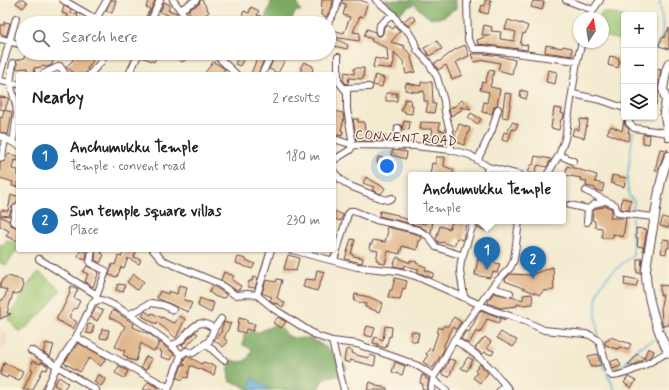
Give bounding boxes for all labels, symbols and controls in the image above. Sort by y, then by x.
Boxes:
north arrow [573,12,609,48]
map controls [621,12,657,120]
button: + [621,12,657,48]
search box [16,16,336,60]
icon: search [30,27,52,49]
text: Search here [62,28,138,48]
button: − [621,48,657,84]
button: layers [621,84,657,120]
text: Nearby [32,87,84,109]
text: 2 results [273,90,320,107]
street label: CONVENT ROAD [355,126,457,151]
text: Anchumukku Temple [70,138,199,158]
text: 1 [42,148,48,165]
text: 180 m [285,148,320,165]
your location [377,156,397,176]
text: Temple · convent road [70,158,185,175]
popup [408,172,566,224]
text: Anchumukku Temple [423,180,551,200]
text: Temple [423,200,461,217]
text: Sun temple square villas [70,202,222,222]
text: 2 [42,212,48,229]
text: 230 m [286,212,320,229]
text: Place [70,222,99,239]
pin: 1 [474,237,500,270]
pin: 2 [520,246,546,279]

